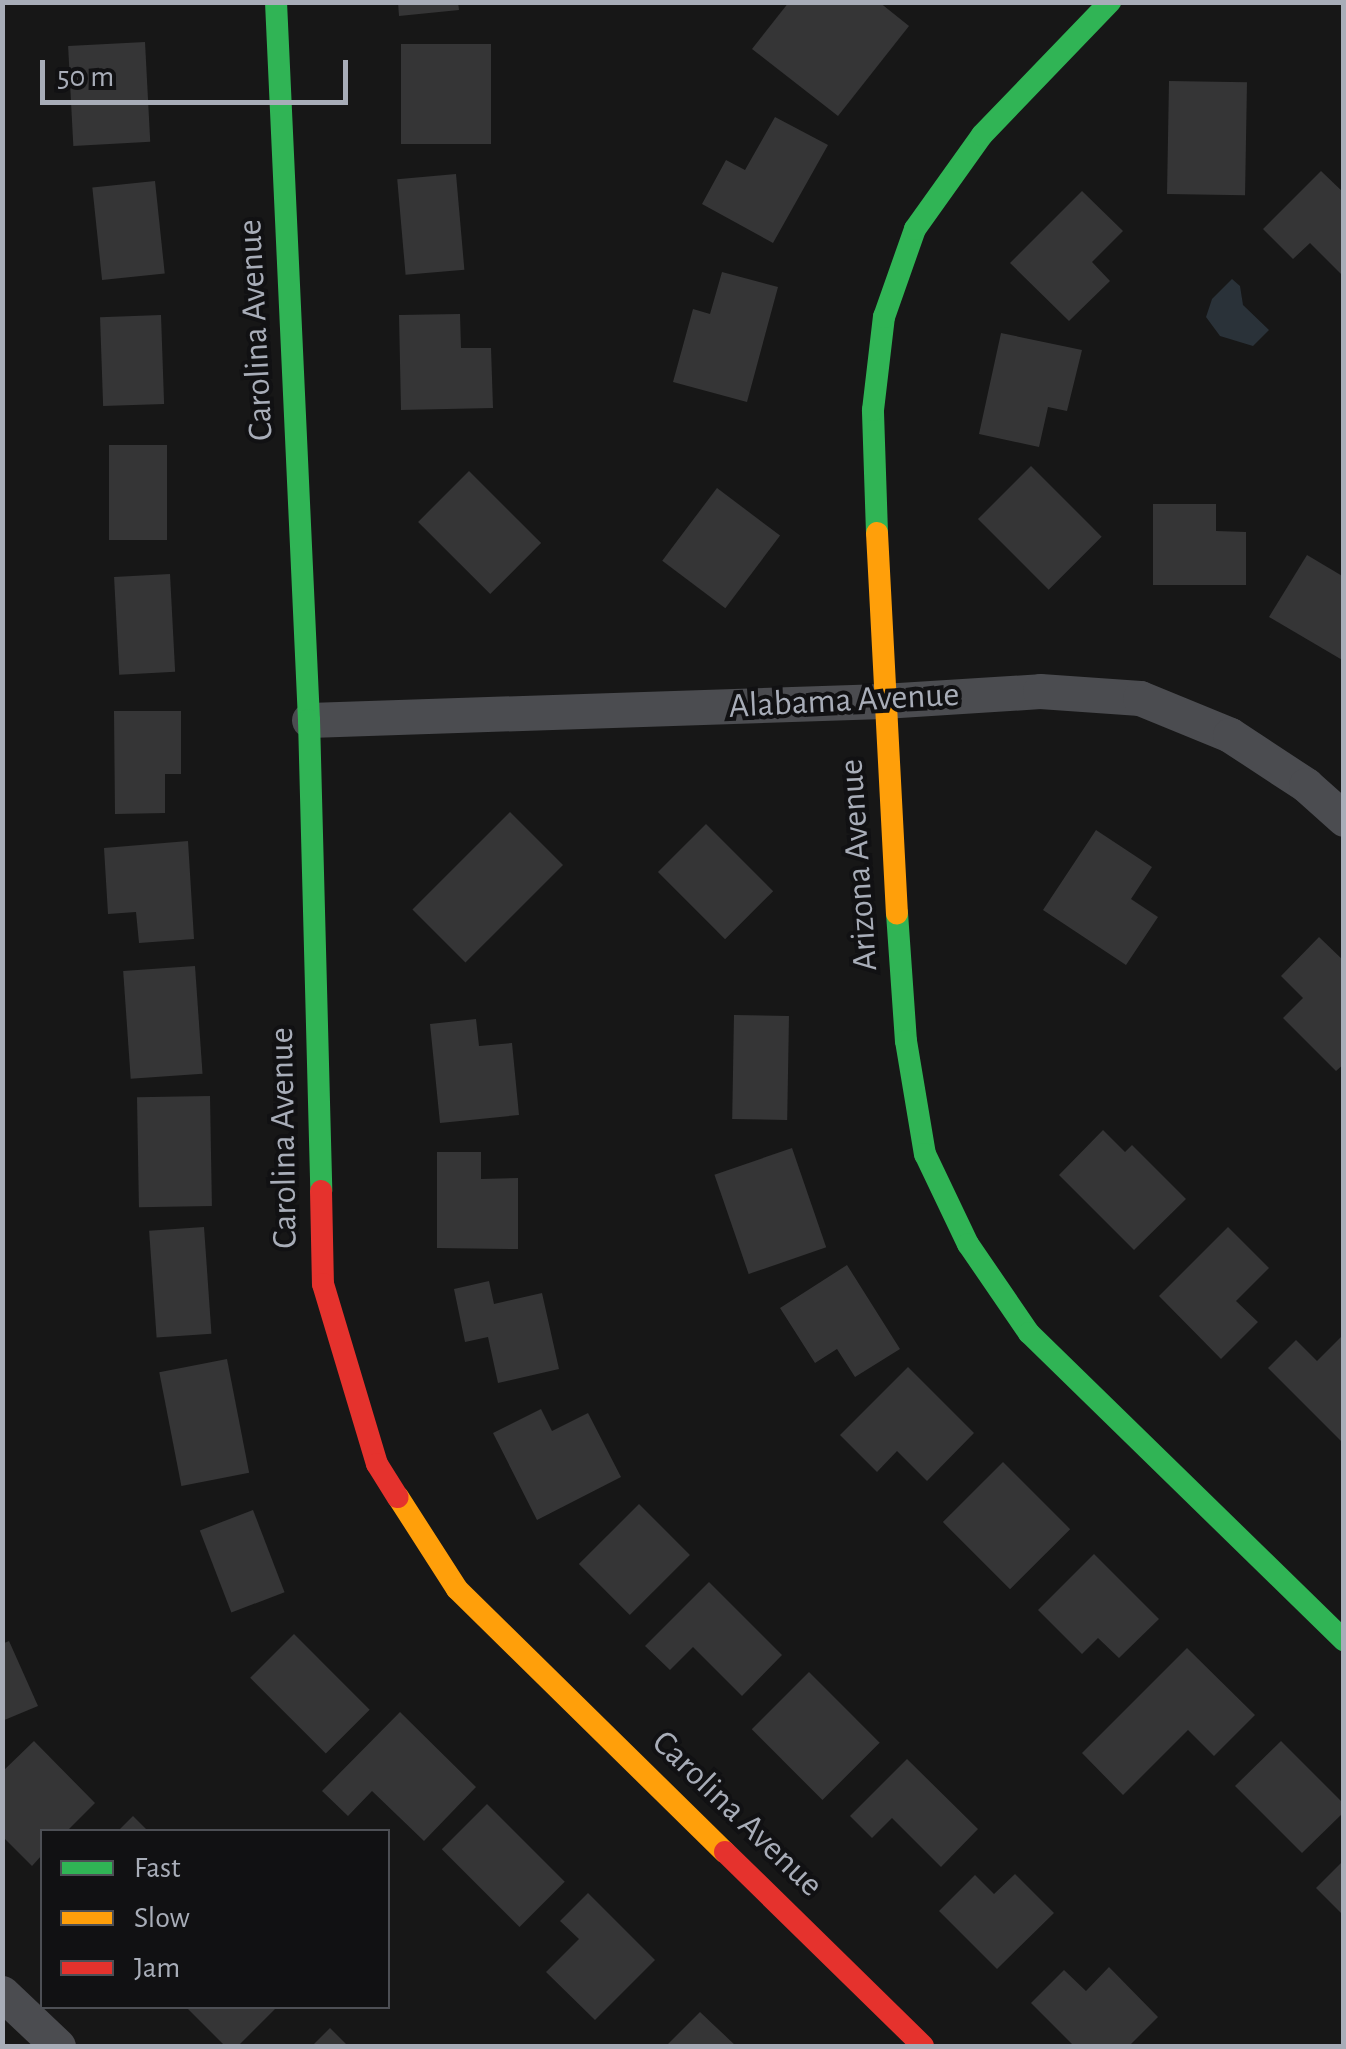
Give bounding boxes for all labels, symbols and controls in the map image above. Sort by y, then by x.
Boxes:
scale bar [45,40,352,102]
text: 50 m [57,62,114,92]
street label: Carolina Avenue [229,218,283,442]
street label: Alabama Avenue [728,674,960,728]
street label: Arizona Avenue [831,758,887,972]
street label: Carolina Avenue [261,1027,307,1249]
street label: Carolina Avenue [643,1722,831,1906]
legend [40,1829,390,2009]
text: Fast [134,1853,181,1883]
text: Slow [134,1903,190,1933]
text: Jam [134,1953,180,1983]

